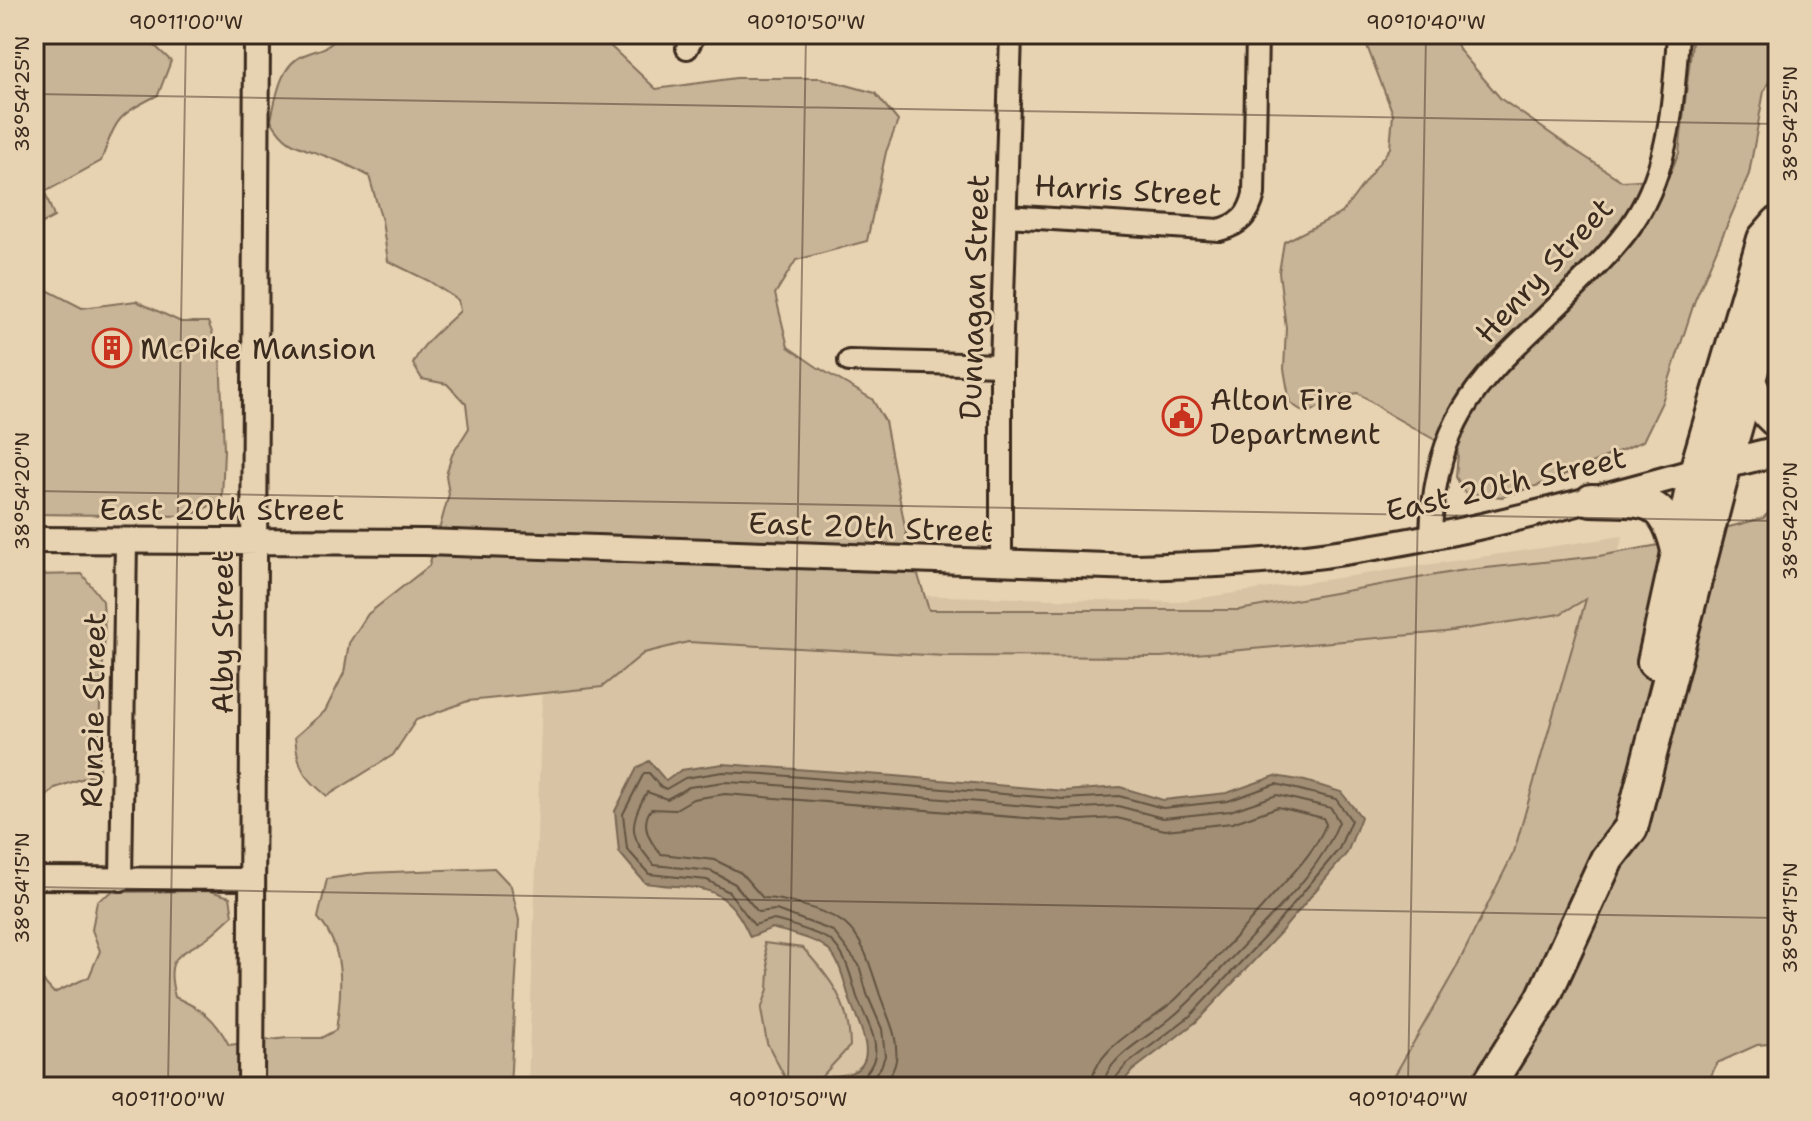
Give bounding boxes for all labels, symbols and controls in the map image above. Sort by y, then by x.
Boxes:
text: 90°11'00"W [129,9,243,35]
text: 90°10'50"W [747,9,865,35]
text: 90°10'40"W [1366,9,1486,35]
text: 38°54'25"N [9,36,35,152]
text: 38°54'25"N [1777,66,1803,182]
street label: Harris Street [1033,165,1223,215]
street label: Dunnagan Street [949,174,999,420]
street label: Henry Street [1466,188,1622,352]
building icon: McPike Mansion [91,327,133,369]
place label: McPike Mansion [140,328,376,369]
place label: Alton Fire Department [1210,379,1381,454]
public building icon: Alton Fire Department [1161,395,1203,437]
text: 38°54'20"N [9,432,35,550]
street label: East 20th Street [1382,436,1630,532]
text: 38°54'20"N [1777,462,1803,580]
street label: East 20th Street [99,489,345,530]
street label: East 20th Street [748,502,994,552]
street label: Alby Street [202,550,243,714]
street label: Runzie Street [71,612,115,808]
text: 38°54'15"N [9,832,35,944]
text: 38°54'15"N [1777,862,1803,974]
text: 90°11'00"W [111,1086,225,1112]
text: 90°10'50"W [729,1086,847,1112]
text: 90°10'40"W [1348,1086,1468,1112]

